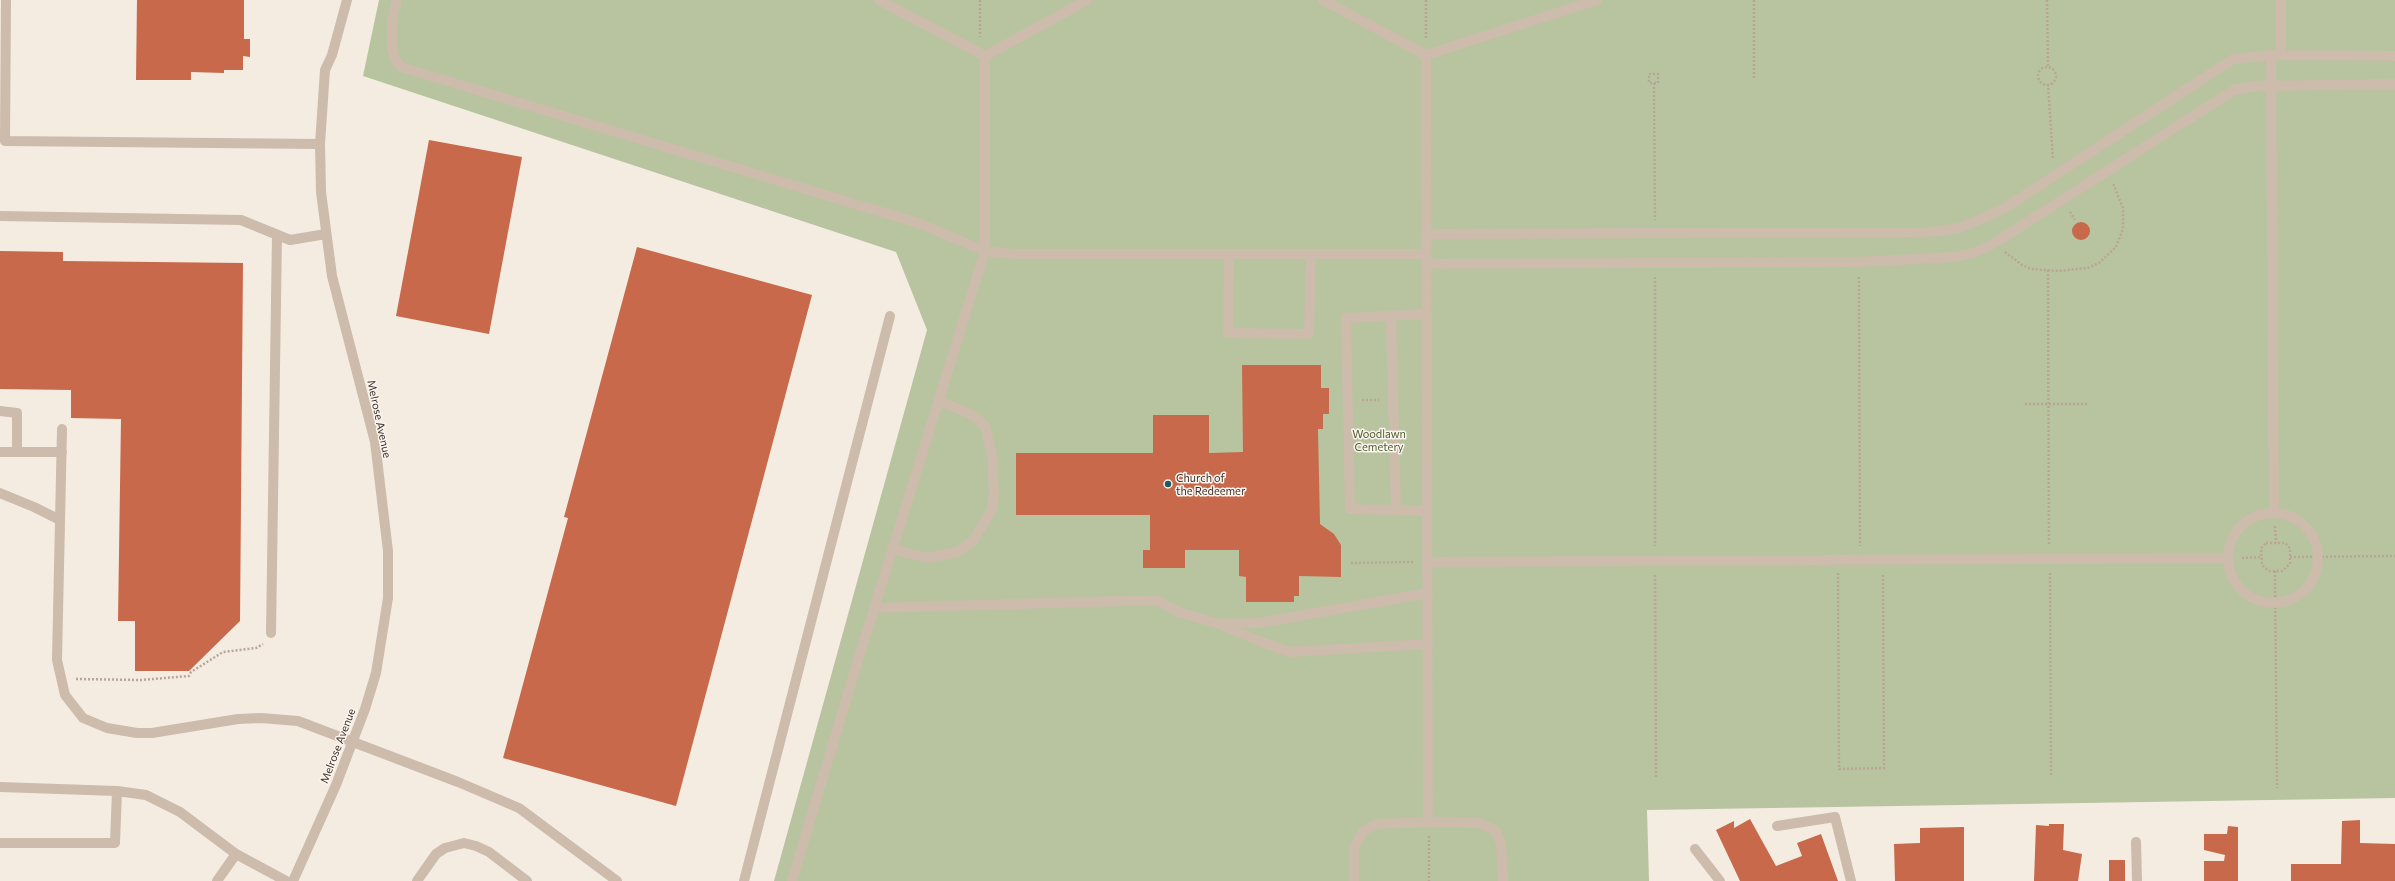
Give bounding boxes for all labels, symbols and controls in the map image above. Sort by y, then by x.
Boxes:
street label: Melrose Avenue [364,379,394,459]
park label: Woodlawn Cemetery [1352,427,1406,453]
place label: Church of the Redeemer [1176,471,1245,497]
marker: Church of the Redeemer [1163,479,1173,489]
street label: Melrose Avenue [318,707,358,785]

